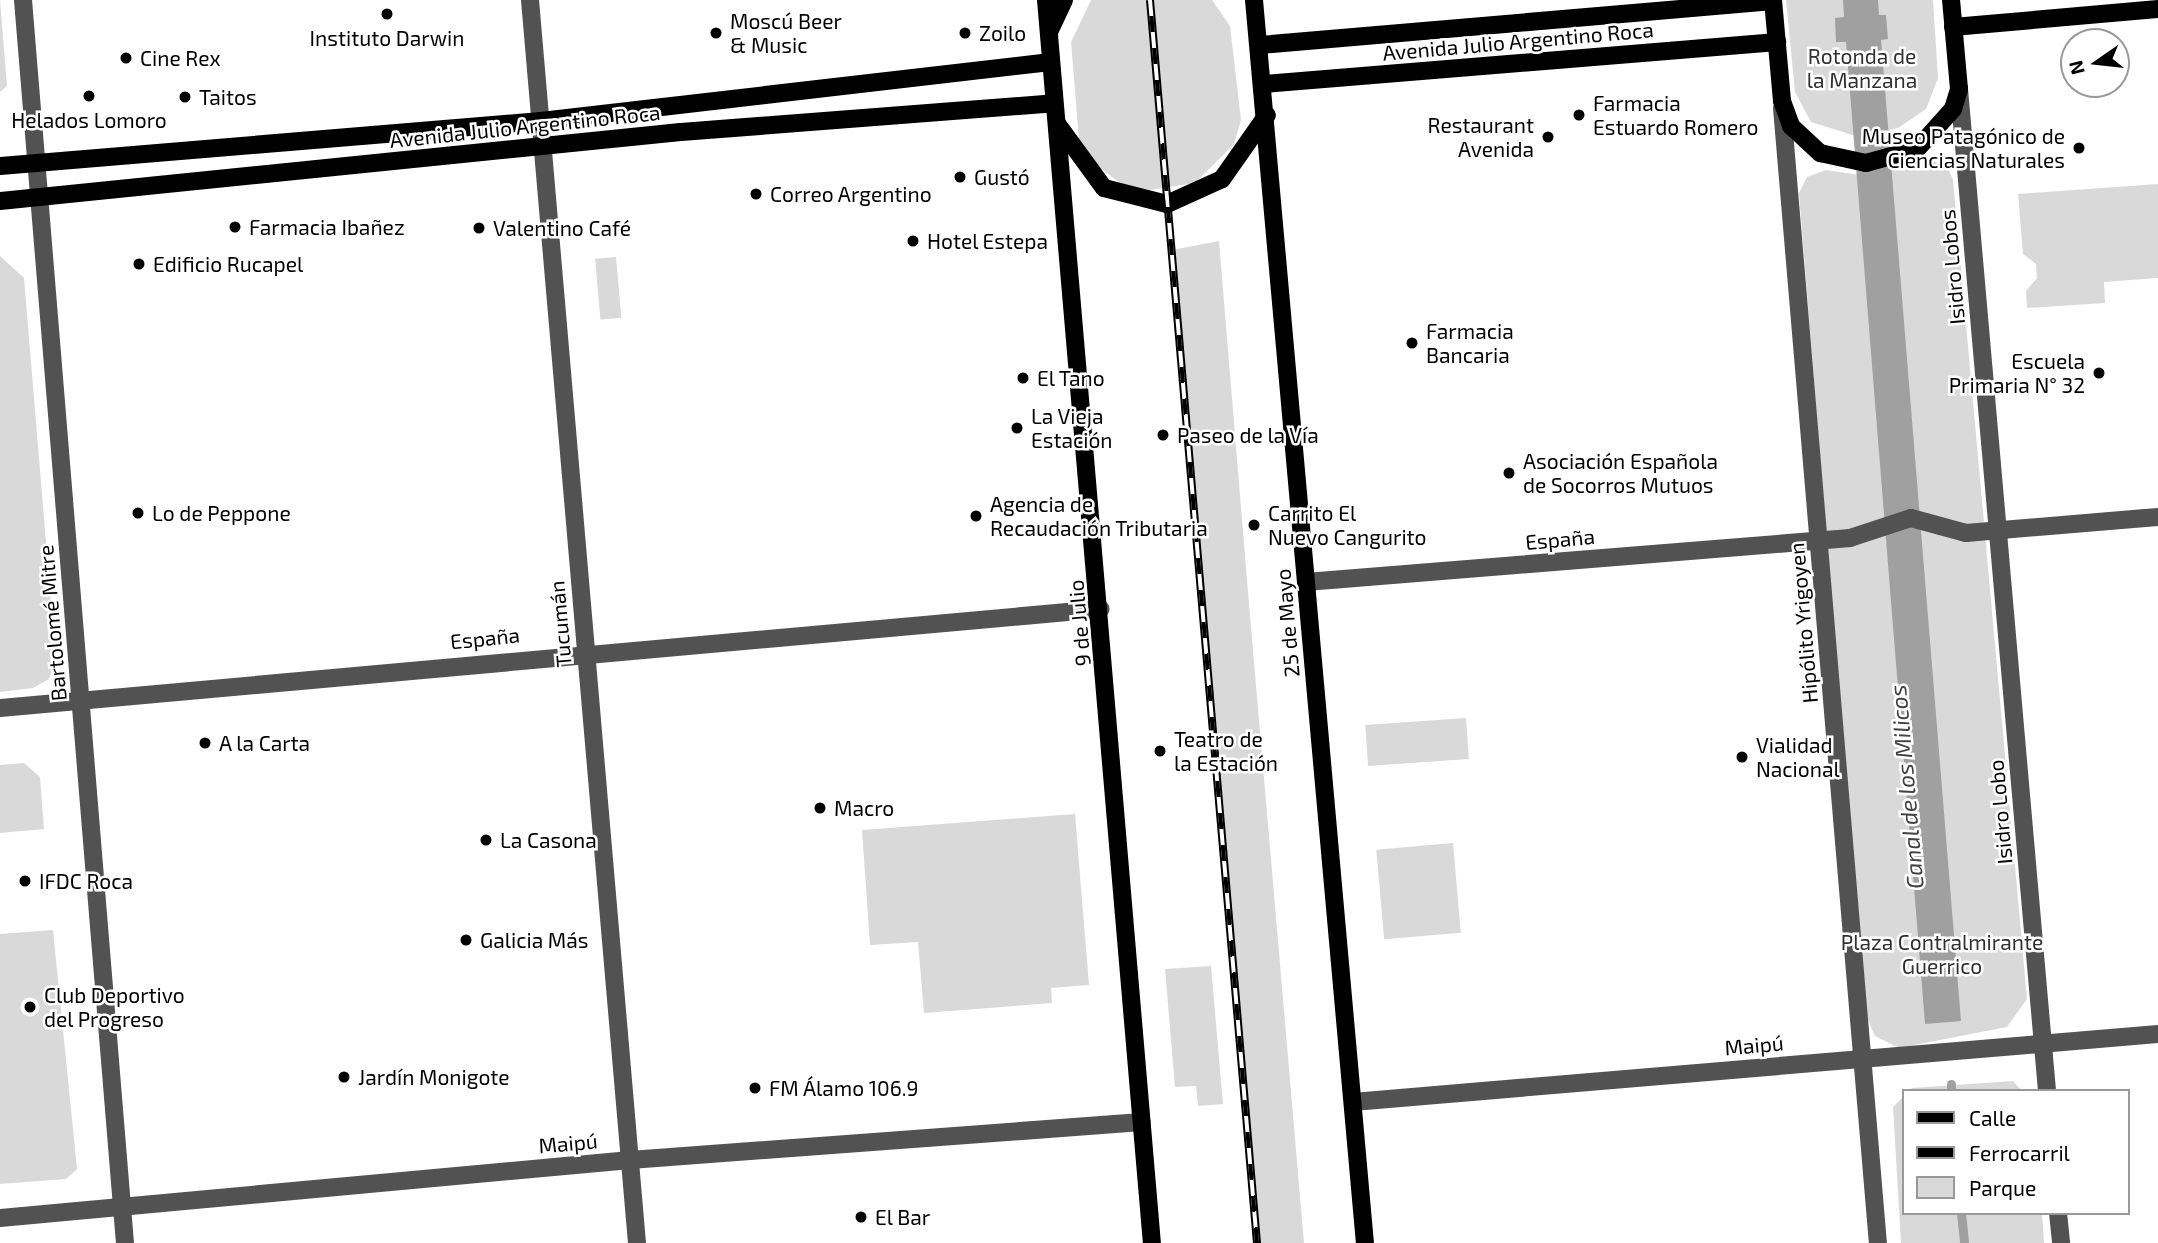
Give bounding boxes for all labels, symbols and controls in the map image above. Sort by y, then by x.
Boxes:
marker: Instituto Darwin [379,6,395,22]
place label: Moscú Beer & Music [730,8,842,58]
street label: Avenida Julio Argentino Roca [1381,17,1655,65]
place label: Zoilo [979,20,1026,46]
place label: Instituto Darwin [310,25,464,51]
marker: Moscú Beer & Music [708,25,724,41]
marker: Zoilo [957,25,973,41]
north arrow [2060,28,2130,98]
park label: Rotonda de la Manzana [1807,43,1917,93]
place label: Cine Rex [140,45,221,71]
marker: Cine Rex [118,50,134,66]
text: N [2063,58,2089,77]
place label: Taitos [199,84,257,110]
marker: Helados Lomoro [81,88,97,104]
marker: Taitos [177,89,193,105]
place label: Farmacia Estuardo Romero [1593,90,1758,140]
street label: Avenida Julio Argentino Roca [388,99,662,153]
place label: Helados Lomoro [11,107,167,133]
marker: Farmacia Estuardo Romero [1571,107,1587,123]
place label: Restaurant Avenida [1428,112,1534,162]
place label: Museo Patagónico de Ciencias Naturales [1862,123,2065,173]
marker: Restaurant Avenida [1540,129,1556,145]
marker: Museo Patagónico de Ciencias Naturales [2071,140,2087,156]
place label: Gustó [974,164,1030,190]
marker: Gustó [952,169,968,185]
place label: Correo Argentino [770,181,932,207]
marker: Correo Argentino [748,186,764,202]
street label: Isidro Lobos [1934,208,1970,326]
place label: Farmacia Ibañez [249,214,405,240]
place label: Valentino Café [493,215,631,241]
marker: Farmacia Ibañez [227,219,243,235]
marker: Valentino Café [471,220,487,236]
place label: Hotel Estepa [927,228,1049,254]
marker: Hotel Estepa [905,233,921,249]
place label: Edificio Rucapel [153,251,303,277]
marker: Edificio Rucapel [131,256,147,272]
place label: Farmacia Bancaria [1426,318,1514,368]
marker: Farmacia Bancaria [1404,335,1420,351]
place label: Escuela Primaria N° 32 [1949,348,2085,398]
place label: El Tano [1037,365,1106,391]
marker: Escuela Primaria N° 32 [2091,365,2107,381]
marker: El Tano [1015,370,1031,386]
place label: La Vieja Estación [1031,403,1113,453]
marker: La Vieja Estación [1009,420,1025,436]
place label: Paseo de la Vía [1177,422,1319,448]
marker: Paseo de la Vía [1155,427,1171,443]
place label: Asociación Española de Socorros Mutuos [1523,448,1718,498]
marker: Asociación Española de Socorros Mutuos [1501,465,1517,481]
place label: Agencia de Recaudación Tributaria [990,491,1208,541]
place label: Lo de Peppone [152,500,291,526]
place label: Carrito El Nuevo Cangurito [1268,500,1427,550]
marker: Lo de Peppone [130,505,146,521]
marker: Agencia de Recaudación Tributaria [968,508,984,524]
marker: Carrito El Nuevo Cangurito [1246,517,1262,533]
street label: España [1524,523,1596,555]
street label: Hipólito Yrigoyen [1783,541,1823,705]
street label: Bartolomé Mitre [33,544,71,702]
street label: 25 de Mayo [1270,568,1304,678]
street label: 9 de Julio [1063,578,1095,668]
street label: Tucumán [544,580,576,668]
street label: España [449,622,521,654]
water label: Canal de los Milicos [1883,684,1929,890]
place label: Teatro de la Estación [1174,726,1278,776]
place label: A la Carta [219,730,311,756]
place label: Vialidad Nacional [1756,732,1840,782]
marker: A la Carta [197,735,213,751]
marker: Teatro de la Estación [1152,743,1168,759]
marker: Vialidad Nacional [1734,749,1750,765]
street label: Isidro Lobo [1983,759,2017,865]
place label: Macro [834,795,894,821]
marker: Macro [812,800,828,816]
place label: La Casona [500,827,597,853]
marker: La Casona [478,832,494,848]
place label: IFDC Roca [39,868,133,894]
marker: IFDC Roca [17,873,33,889]
place label: Galicia Más [480,927,588,953]
park label: Plaza Contralmirante Guerrico [1841,929,2043,979]
marker: Galicia Más [458,932,474,948]
place label: Club Deportivo del Progreso [44,982,185,1032]
marker: Club Deportivo del Progreso [22,999,38,1015]
street label: Maipú [1723,1030,1785,1060]
place label: Jardín Monigote [358,1064,510,1090]
marker: Jardín Monigote [336,1069,352,1085]
place label: FM Álamo 106.9 [769,1075,919,1101]
marker: FM Álamo 106.9 [747,1080,763,1096]
legend [1902,1089,2130,1215]
text: Calle [1969,1105,2016,1130]
street label: Maipú [537,1128,599,1158]
text: Ferrocarril [1969,1140,2070,1165]
text: Parque [1969,1175,2036,1200]
place label: El Bar [875,1204,931,1230]
marker: El Bar [853,1209,869,1225]

